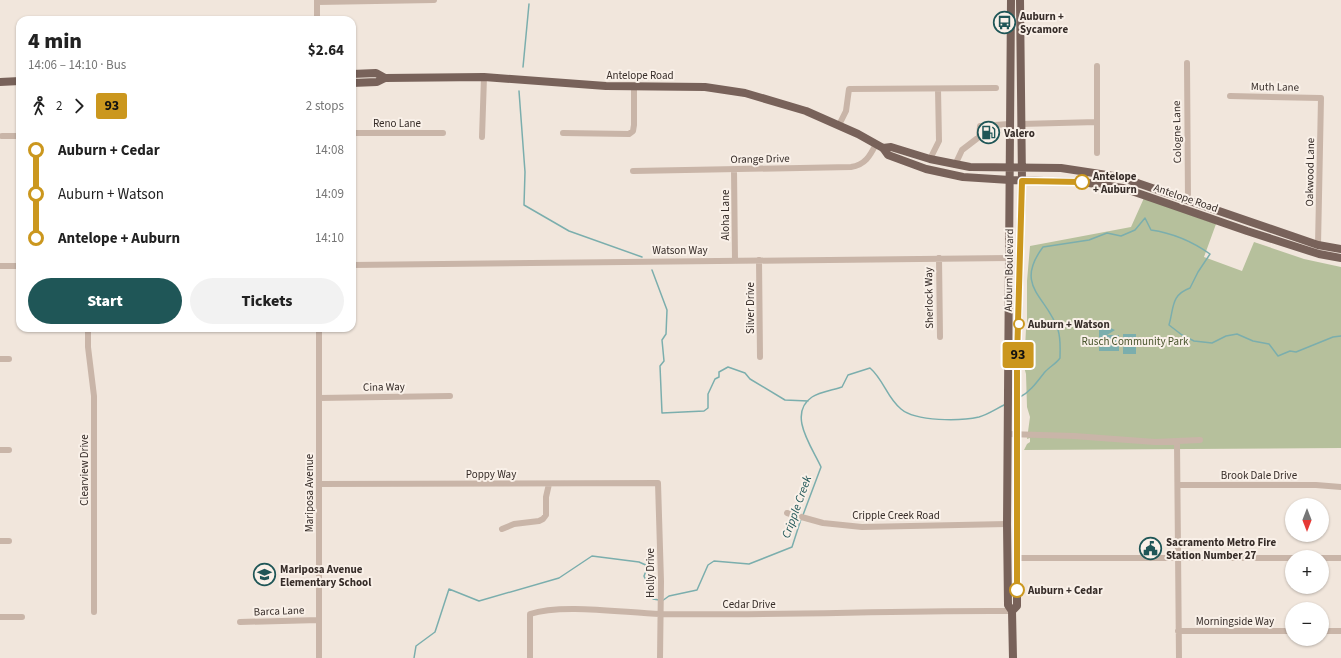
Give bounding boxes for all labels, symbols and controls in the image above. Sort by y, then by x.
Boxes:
bus stop icon: Auburn + Sycamore [991,9,1017,35]
place label: Auburn + Sycamore [1019,9,1068,37]
text: 4 min [28,25,82,57]
text: $2.64 [308,40,344,61]
text: 14:06 – 14:10 · Bus [28,56,126,74]
street label: Antelope Road [606,68,674,83]
street label: Muth Lane [1251,79,1300,95]
icon: walk [28,95,50,117]
icon: forward [68,95,90,117]
text: 93 [104,96,119,116]
text: 2 [56,97,62,115]
text: 2 stops [306,97,344,115]
street label: Cologne Lane [1169,100,1185,163]
street label: Reno Lane [373,116,422,131]
fuel station icon: Valero [975,120,1001,146]
place label: Valero [1003,126,1035,141]
street label: Oakwood Lane [1302,137,1318,207]
text: Auburn + Cedar [58,140,160,161]
text: 14:08 [315,141,344,159]
street label: Orange Drive [730,151,790,167]
place label: Antelope + Auburn [1092,169,1137,197]
marker: Antelope + Auburn [1074,174,1090,190]
street label: Antelope Road [1152,180,1220,216]
text: Auburn + Watson [58,184,164,205]
text: 14:09 [315,185,344,203]
street label: Aloha Lane [718,189,733,240]
text: Antelope + Auburn [58,228,180,249]
street label: Auburn Boulevard [1001,228,1017,312]
text: 14:10 [315,229,344,247]
street label: Watson Way [652,243,708,258]
street label: Sherlock Way [921,267,937,329]
button: Start [28,278,182,324]
button: Tickets [190,278,344,324]
street label: Silver Drive [743,282,758,334]
place label: Auburn + Watson [1027,317,1110,332]
marker: Auburn + Watson [1013,318,1025,330]
park label: Rusch Community Park [1082,334,1189,349]
line badge: 93 [1000,342,1036,368]
text: 93 [1011,345,1025,365]
street label: Cina Way [363,379,405,395]
street label: Clearview Drive [77,434,92,506]
street label: Mariposa Avenue [302,453,317,532]
street label: Poppy Way [466,467,516,482]
street label: Brook Dale Drive [1221,468,1298,483]
water label: Cripple Creek [778,473,816,541]
north arrow [1285,498,1329,542]
map controls [1285,498,1329,646]
street label: Cripple Creek Road [852,508,940,523]
public building icon: Sacramento Metro Fire Station Number 27 [1137,535,1163,561]
place label: Sacramento Metro Fire Station Number 27 [1166,535,1276,563]
street label: Holly Drive [643,547,658,598]
button: + [1285,550,1329,594]
school or university icon: Mariposa Avenue Elementary School [251,562,277,588]
place label: Mariposa Avenue Elementary School [280,562,372,590]
marker: Auburn + Cedar [1009,582,1025,598]
place label: Auburn + Cedar [1027,583,1103,598]
street label: Cedar Drive [722,597,776,612]
button: − [1285,602,1329,646]
street label: Barca Lane [253,603,305,619]
street label: Morningside Way [1196,614,1274,629]

